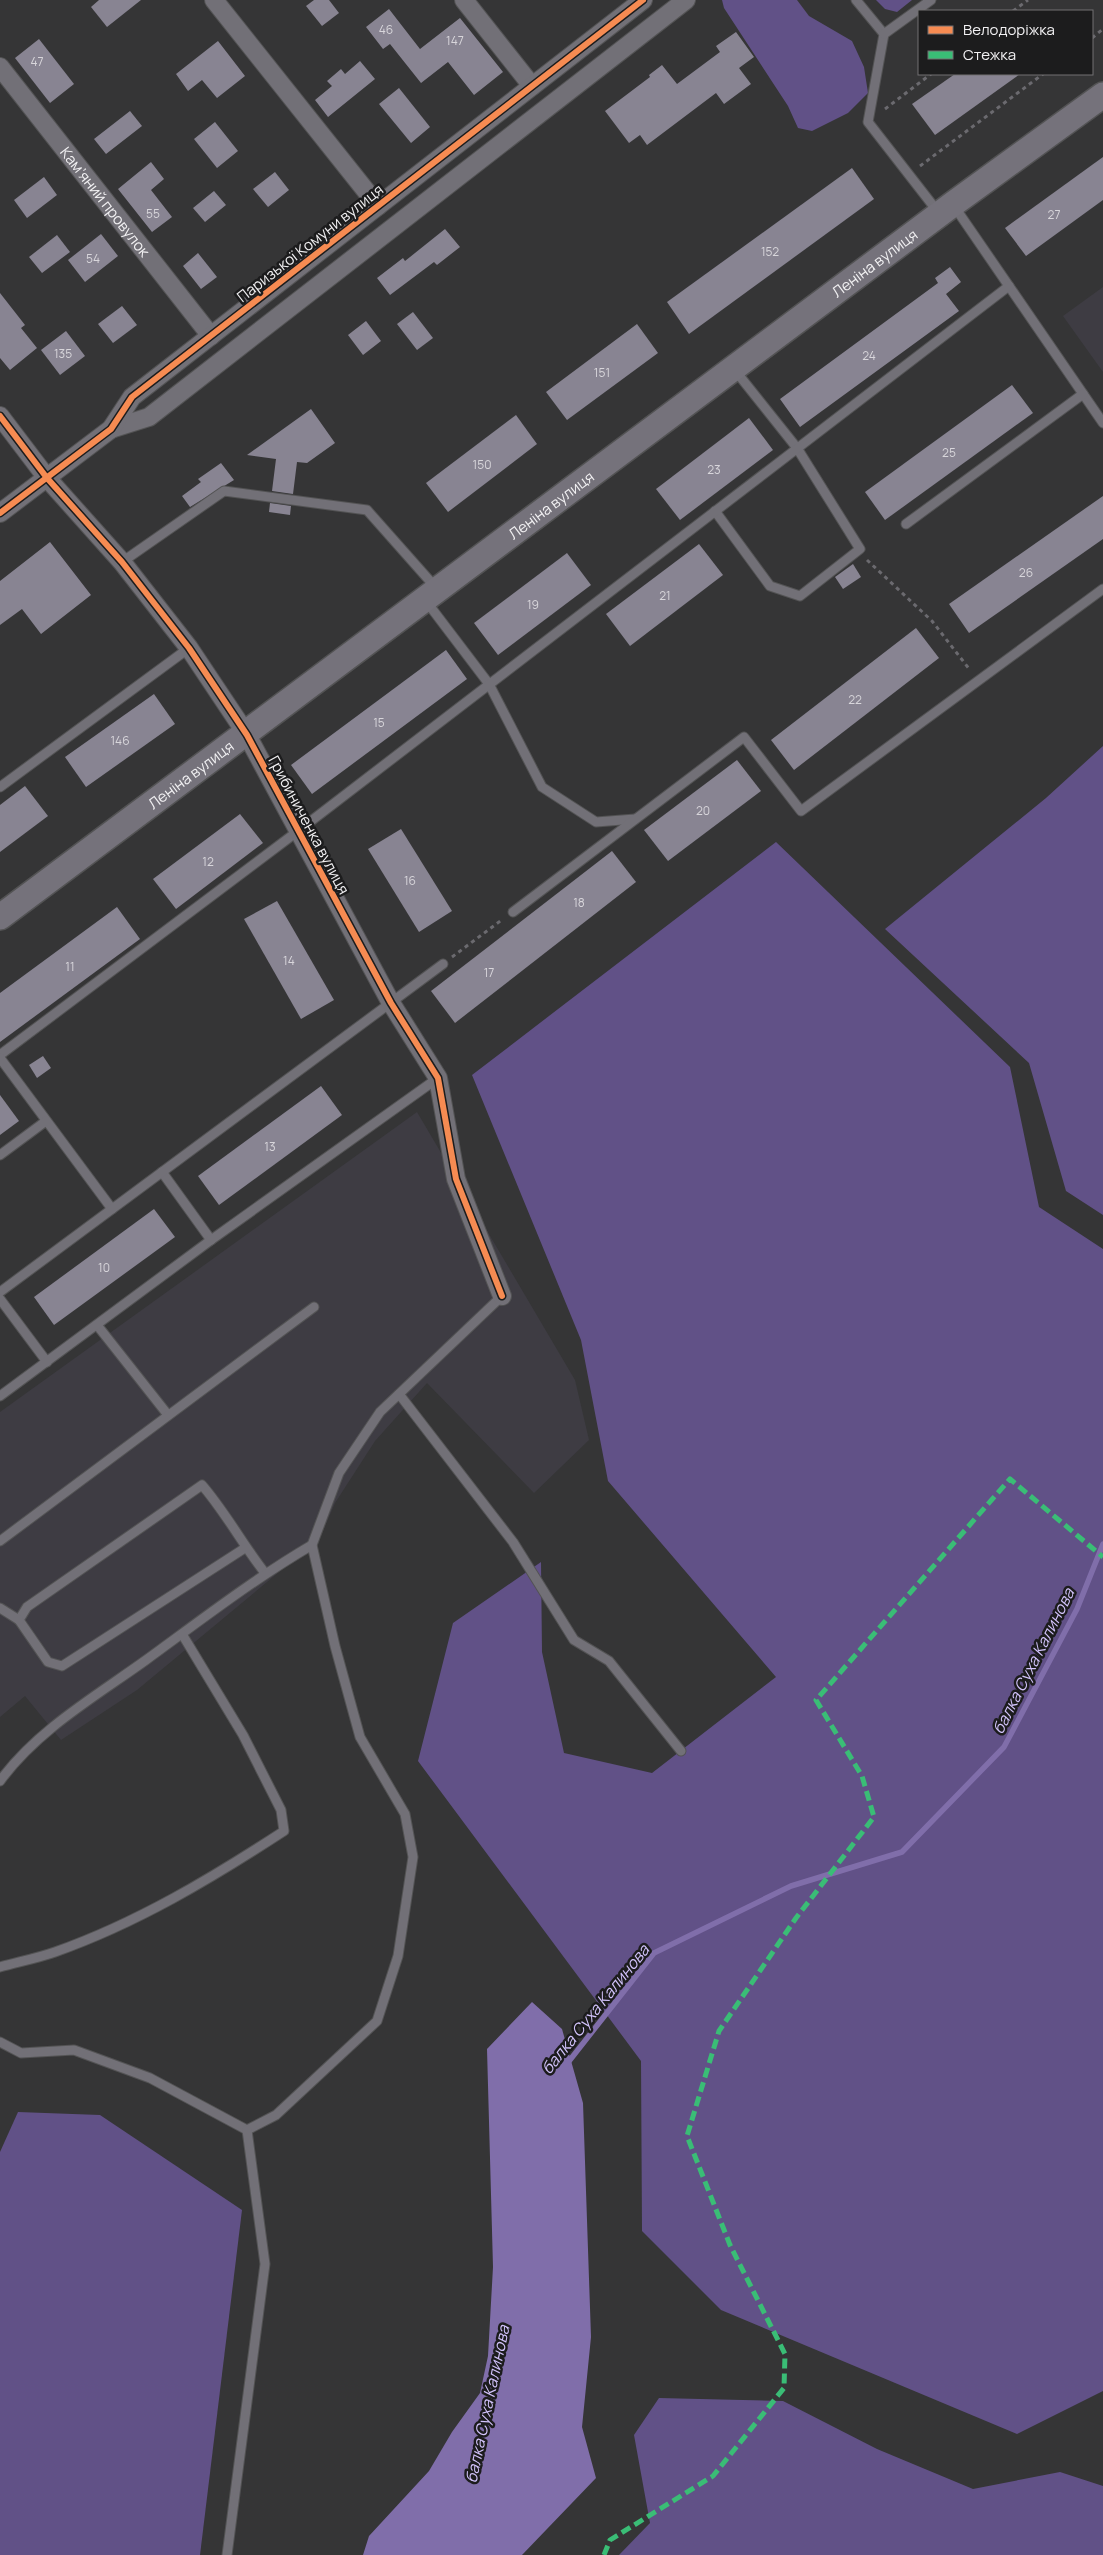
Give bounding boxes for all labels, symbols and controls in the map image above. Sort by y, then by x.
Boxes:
legend [918,10,1093,75]
text: Велодоріжка [963,19,1055,40]
house number: 46 [379,21,393,38]
house number: 147 [446,32,464,49]
text: Стежка [963,44,1016,65]
house number: 47 [30,53,44,70]
street label: Кам’яний провулок [56,142,156,261]
street label: Паризької Комуни вулиця [232,179,388,307]
house number: 55 [146,205,160,222]
house number: 27 [1048,206,1060,223]
street label: Леніна вулиця [827,224,922,302]
house number: 152 [761,243,779,260]
house number: 54 [86,250,100,267]
house number: 135 [54,345,72,362]
house number: 24 [862,347,876,364]
house number: 151 [594,364,610,381]
house number: 25 [942,444,956,461]
house number: 150 [473,456,491,473]
house number: 23 [707,461,721,478]
street label: Леніна вулиця [504,466,598,544]
house number: 26 [1019,564,1033,581]
house number: 21 [659,587,671,604]
house number: 19 [527,596,539,613]
house number: 22 [848,691,862,708]
house number: 15 [373,714,385,731]
house number: 146 [110,732,130,749]
street label: Леніна вулиця [143,735,238,813]
street label: Грибиниченка вулиця [264,752,354,898]
house number: 20 [696,802,710,819]
house number: 12 [202,853,214,870]
house number: 16 [404,872,416,889]
house number: 18 [573,894,585,911]
house number: 14 [283,952,295,969]
house number: 11 [65,958,75,975]
house number: 17 [484,964,494,981]
house number: 13 [264,1138,276,1155]
house number: 10 [98,1259,110,1276]
water label: балка Суха Калинова [987,1583,1080,1738]
water label: балка Суха Калинова [536,1939,655,2078]
water label: балка Суха Калинова [460,2322,515,2485]

